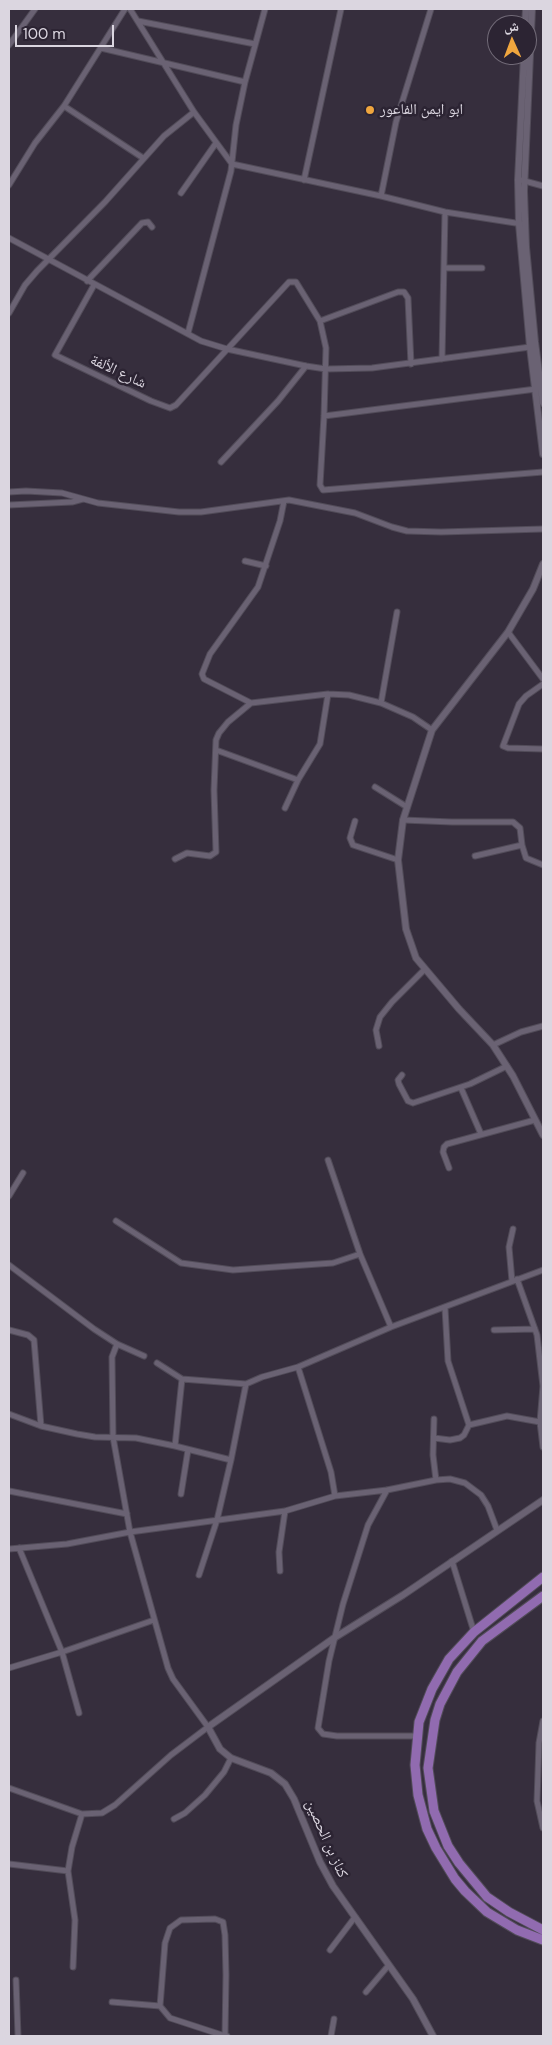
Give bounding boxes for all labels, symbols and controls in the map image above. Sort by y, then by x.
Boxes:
scale bar [18,15,116,47]
north arrow [487,15,537,65]
text: ش [504,17,519,35]
text: 100 m [23,24,66,44]
place label: ابو ايمن الفاعور [380,101,463,119]
marker: ابو ايمن الفاعور [364,104,376,116]
street label: شارع الألفة [87,351,149,393]
street label: كناز بن الحصين [301,1797,351,1881]

